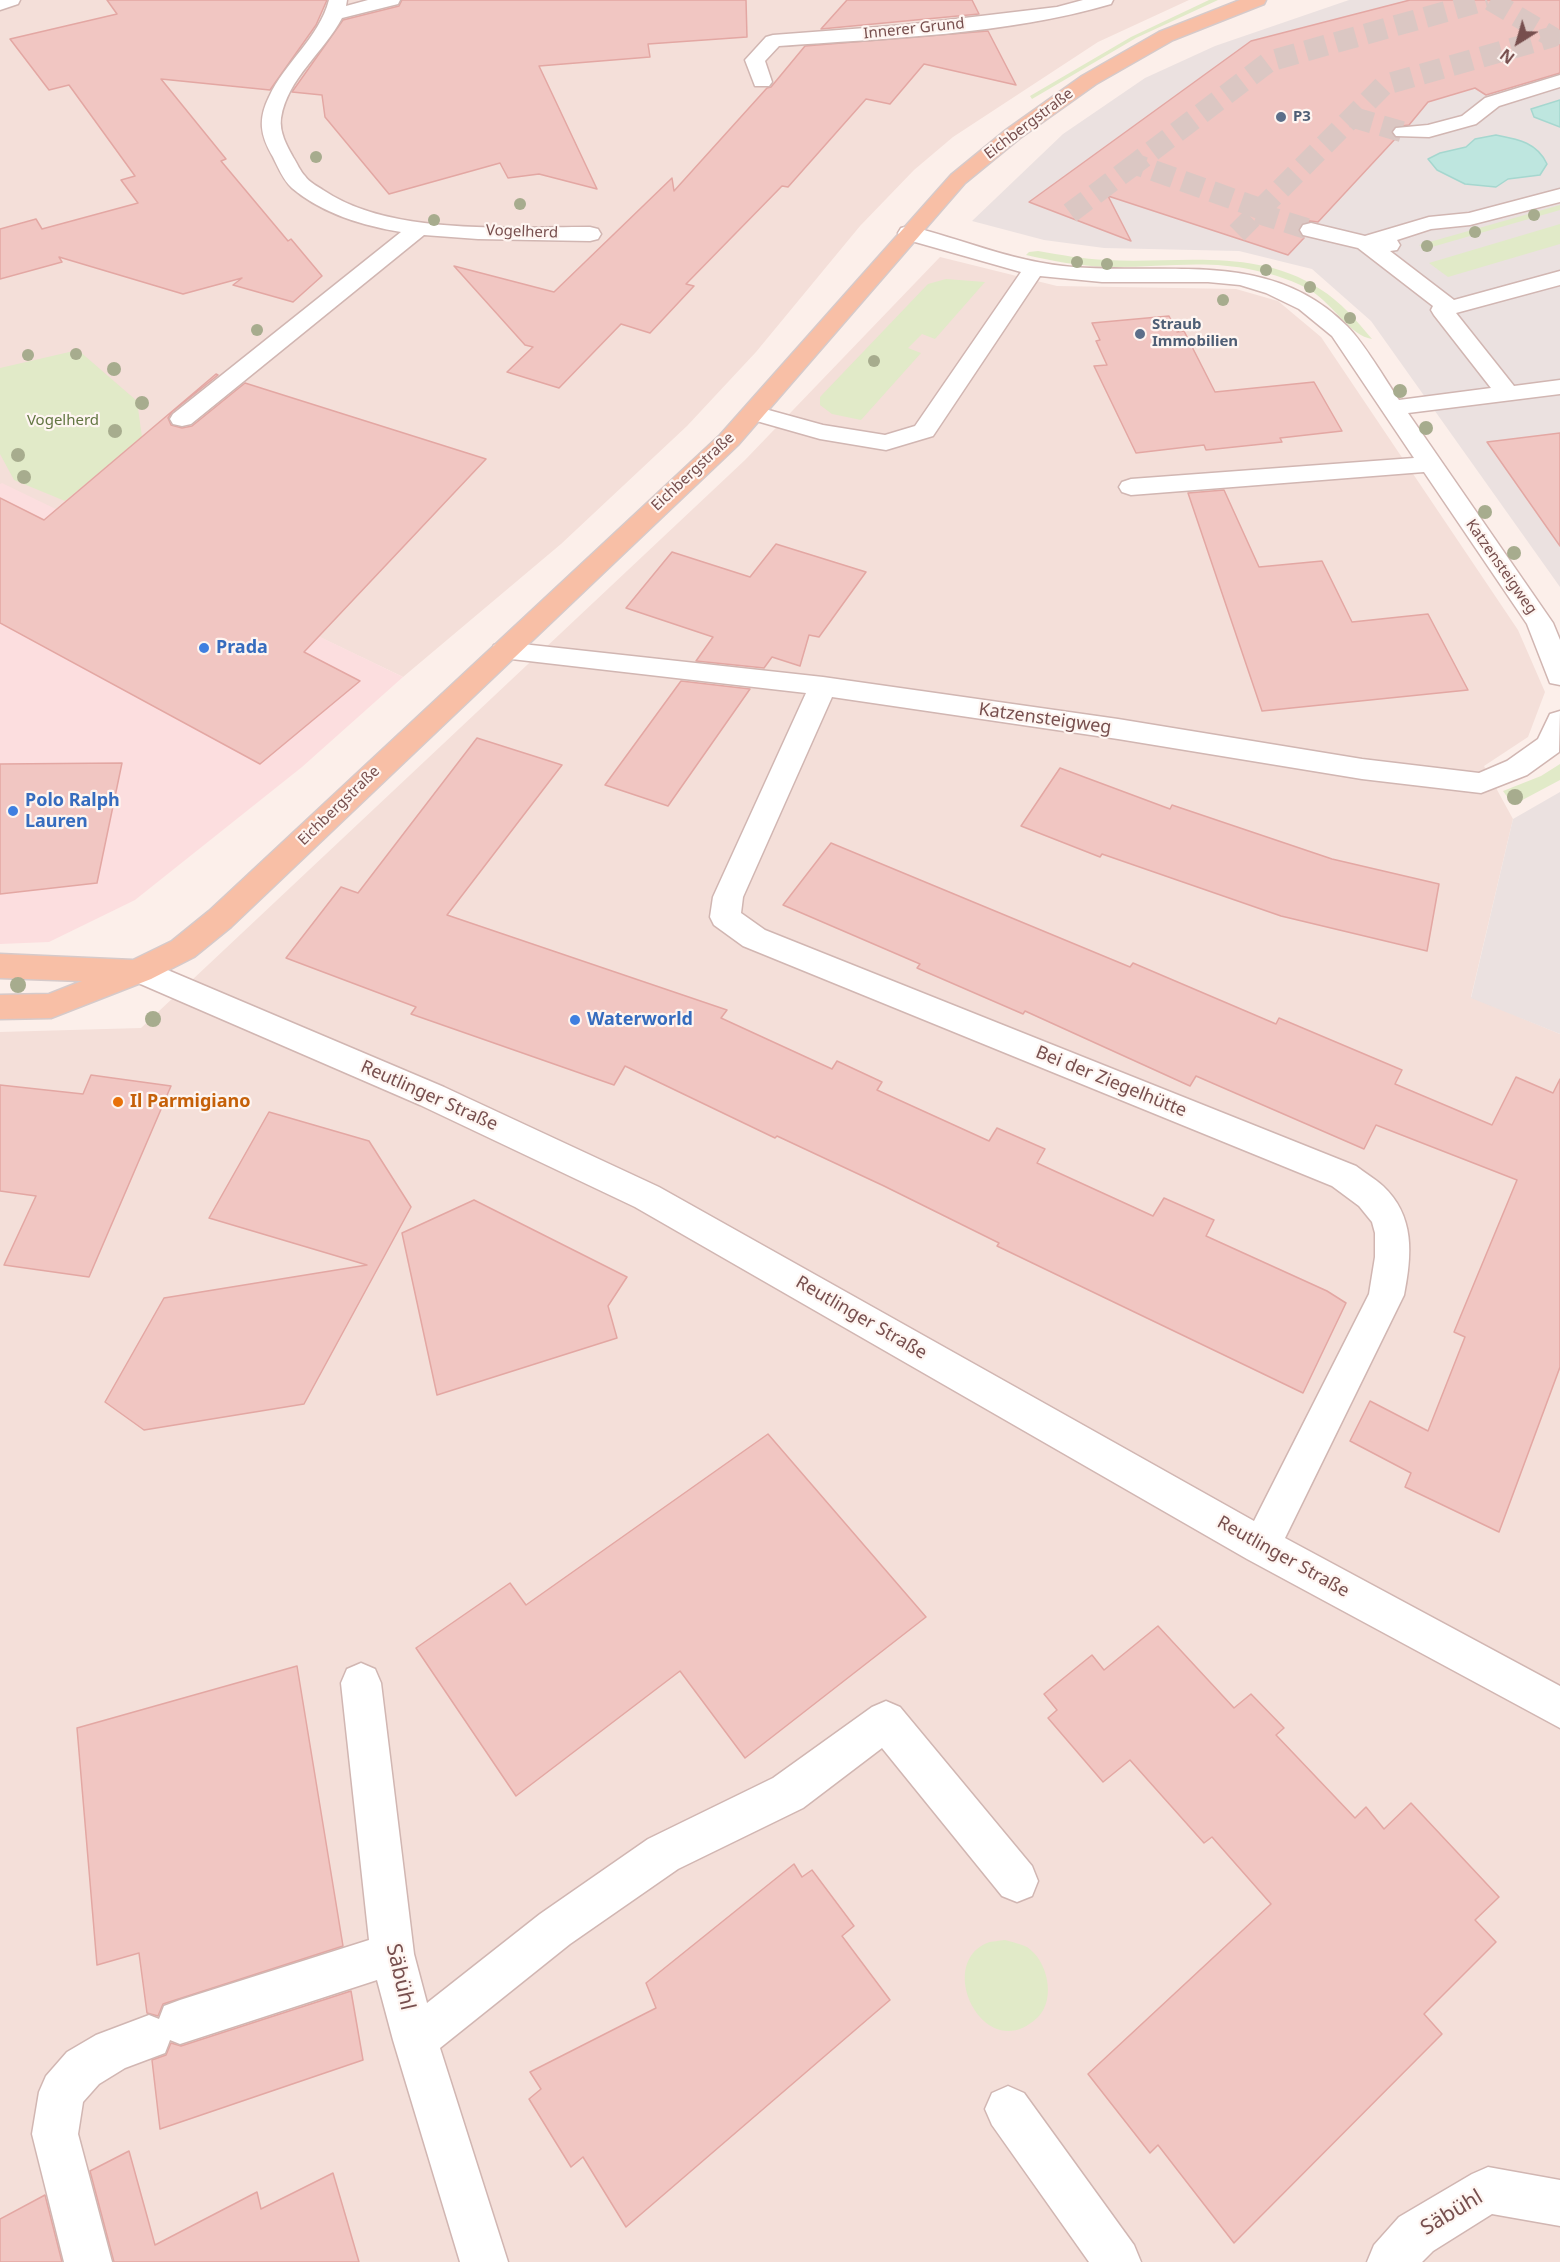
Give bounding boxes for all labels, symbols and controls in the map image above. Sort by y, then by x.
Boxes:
north arrow [1488,12,1548,72]
street label: Innerer Grund [863,15,965,43]
text: N [1495,44,1519,69]
street label: Eichbergstraße [981,85,1077,163]
place label: P3 [1293,108,1311,126]
marker: P3 [1274,110,1288,124]
street label: Vogelherd [486,222,558,242]
place label: Straub Immobilien [1152,316,1238,351]
marker: Straub Immobilien [1133,327,1147,341]
park label: Vogelherd [27,412,99,430]
street label: Eichbergstraße [648,429,738,515]
street label: Katzensteigweg [1462,516,1540,618]
place label: Prada [216,637,268,659]
marker: Prada [197,641,211,655]
street label: Katzensteigweg [977,699,1113,739]
street label: Eichbergstraße [294,763,384,849]
place label: Polo Ralph Lauren [25,790,120,832]
marker: Polo Ralph Lauren [6,804,20,818]
place label: Waterworld [587,1009,693,1031]
marker: Waterworld [568,1013,582,1027]
street label: Bei der Ziegelhütte [1032,1042,1190,1122]
street label: Reutlinger Straße [357,1056,501,1136]
place label: Il Parmigiano [130,1091,250,1113]
marker: Il Parmigiano [111,1095,125,1109]
street label: Reutlinger Straße [792,1272,930,1364]
street label: Reutlinger Straße [1213,1512,1353,1602]
street label: Säbühl [380,1941,420,2013]
street label: Säbühl [1417,2185,1487,2241]

